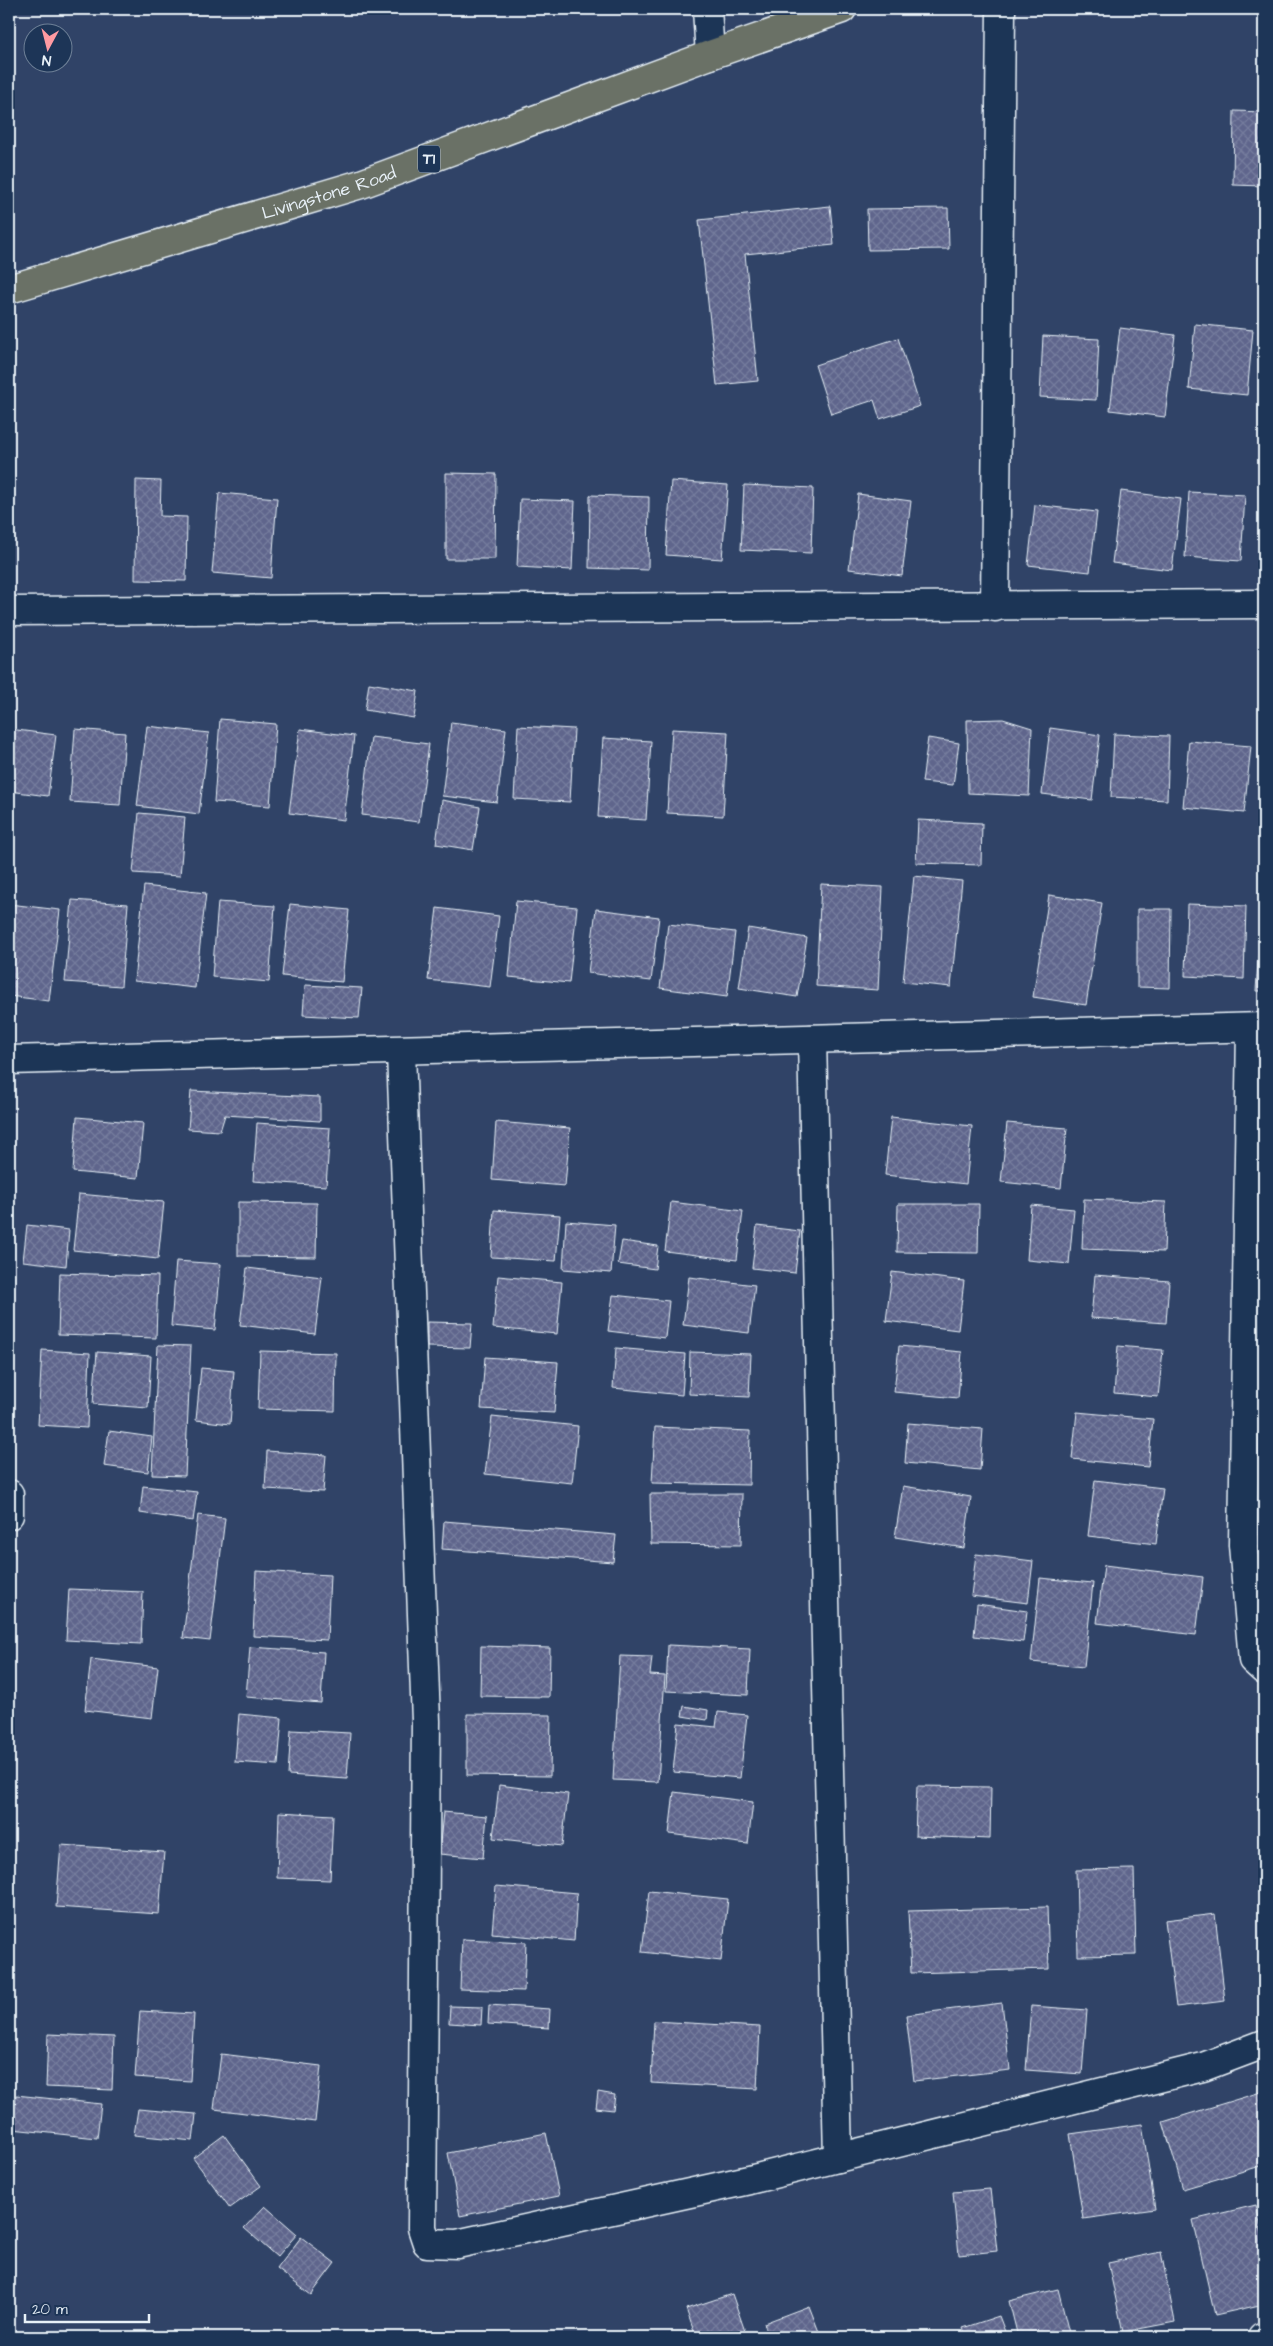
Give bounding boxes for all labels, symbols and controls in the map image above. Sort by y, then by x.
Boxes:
north arrow [22,22,72,72]
text: N [41,49,52,70]
road number: T1 [418,146,440,172]
street label: Livingstone Road [259,160,399,225]
scale bar [25,2291,149,2323]
text: 20 m [32,2299,68,2320]

